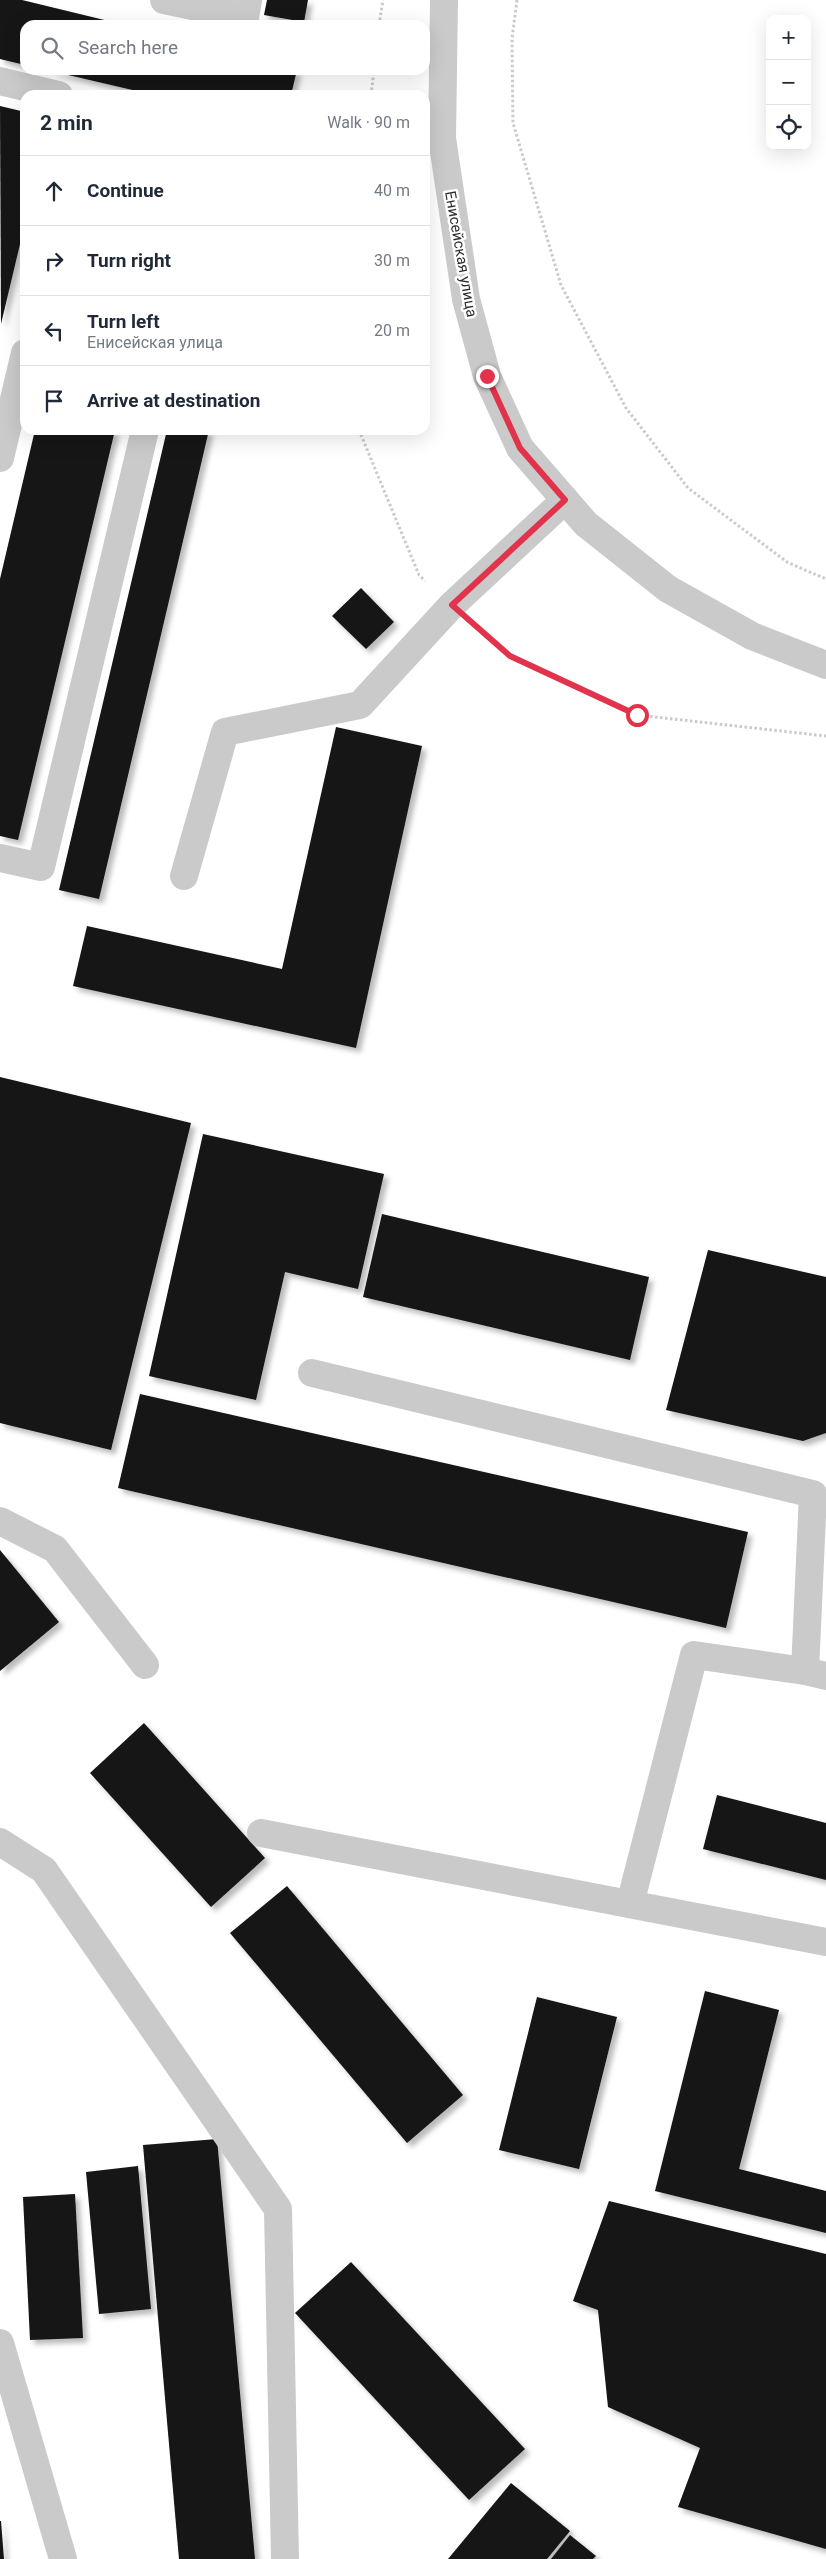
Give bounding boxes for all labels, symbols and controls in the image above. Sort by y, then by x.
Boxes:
map controls [766,15,811,150]
button: + [766,15,811,60]
search box [20,20,430,75]
icon: search [38,34,66,62]
text: Search here [78,36,178,59]
button: − [766,60,811,105]
button: locate [766,105,811,150]
text: 2 min [40,111,93,135]
text: Walk · 90 m [327,113,410,132]
icon: ahead [40,177,68,205]
text: Continue [87,179,164,202]
text: 40 m [374,181,410,200]
street label: Енисейская улица [441,190,481,318]
icon: right [40,247,68,275]
text: Turn right [87,249,171,272]
text: 30 m [374,251,410,270]
text: Turn left [87,310,160,333]
icon: left [40,317,68,345]
text: 20 m [374,321,410,340]
text: Енисейская улица [87,333,223,352]
route end [476,365,499,388]
icon: arrive [40,387,68,415]
text: Arrive at destination [87,389,260,412]
route start [626,704,649,727]

